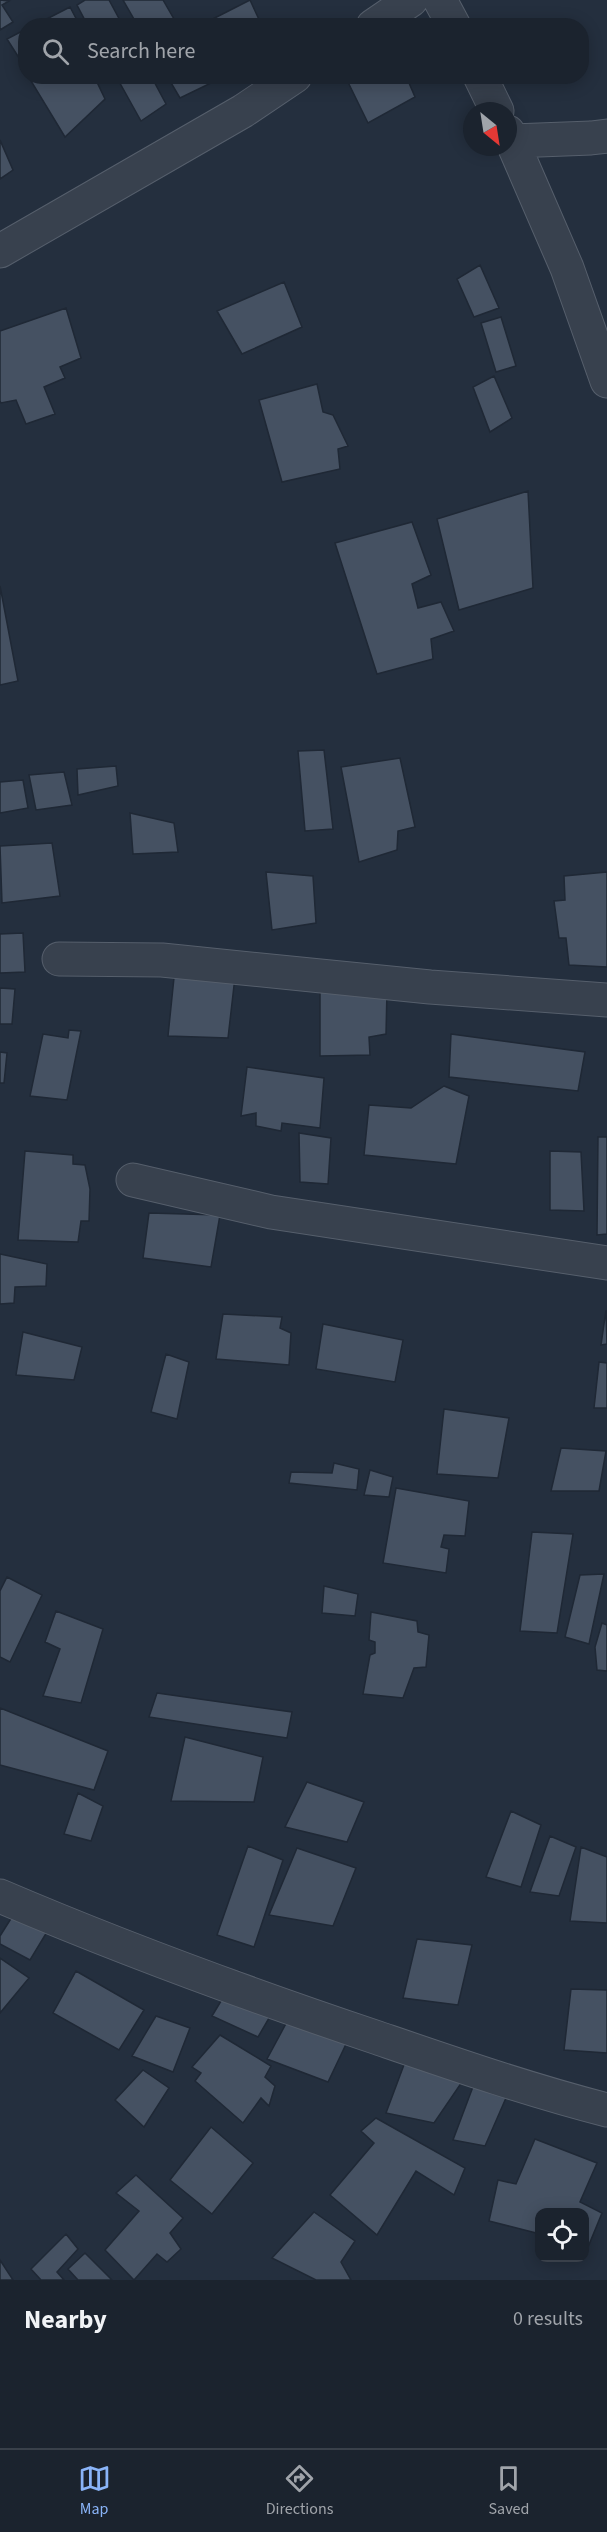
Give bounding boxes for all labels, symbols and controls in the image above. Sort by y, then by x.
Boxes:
search box [18,18,589,84]
icon: search [39,35,72,68]
text: Search here [87,35,195,67]
north arrow [463,102,517,156]
map controls [535,2208,589,2262]
button: locate [535,2208,589,2262]
text: Nearby [24,2301,107,2338]
text: 0 results [513,2305,583,2333]
tab: Map [78,2462,111,2520]
tab: Directions [266,2462,333,2520]
tab: Saved [489,2462,529,2520]

